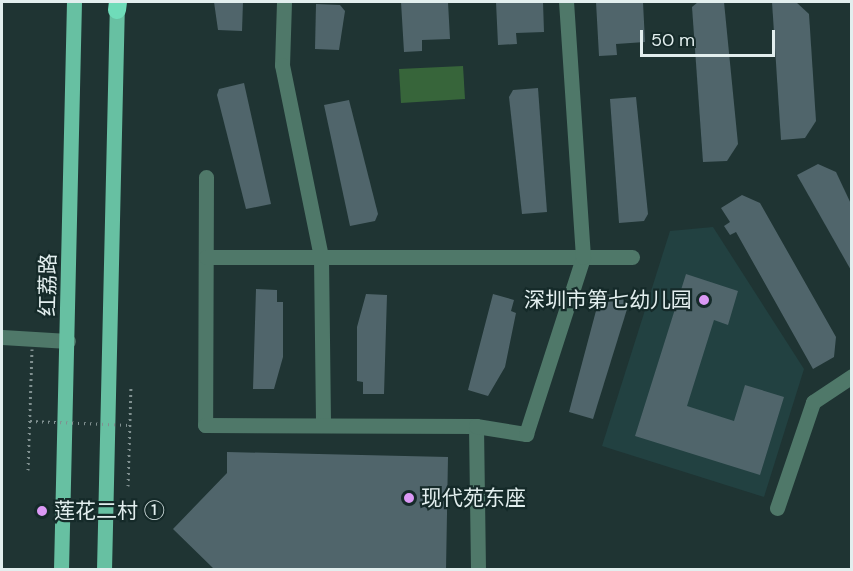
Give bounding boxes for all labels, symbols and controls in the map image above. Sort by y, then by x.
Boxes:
scale bar [643,18,778,56]
text: 50 m [651,28,695,52]
street label: 红荔路 [35,253,61,317]
place label: 深圳市第七幼儿园 [524,287,692,313]
marker: 深圳市第七幼儿园 [697,293,711,307]
place label: 现代苑东座 [421,485,526,511]
marker: 现代苑东座 [402,491,416,505]
place label: 莲花二村 ① [54,498,165,524]
marker: 莲花二村 ① [35,504,49,518]

